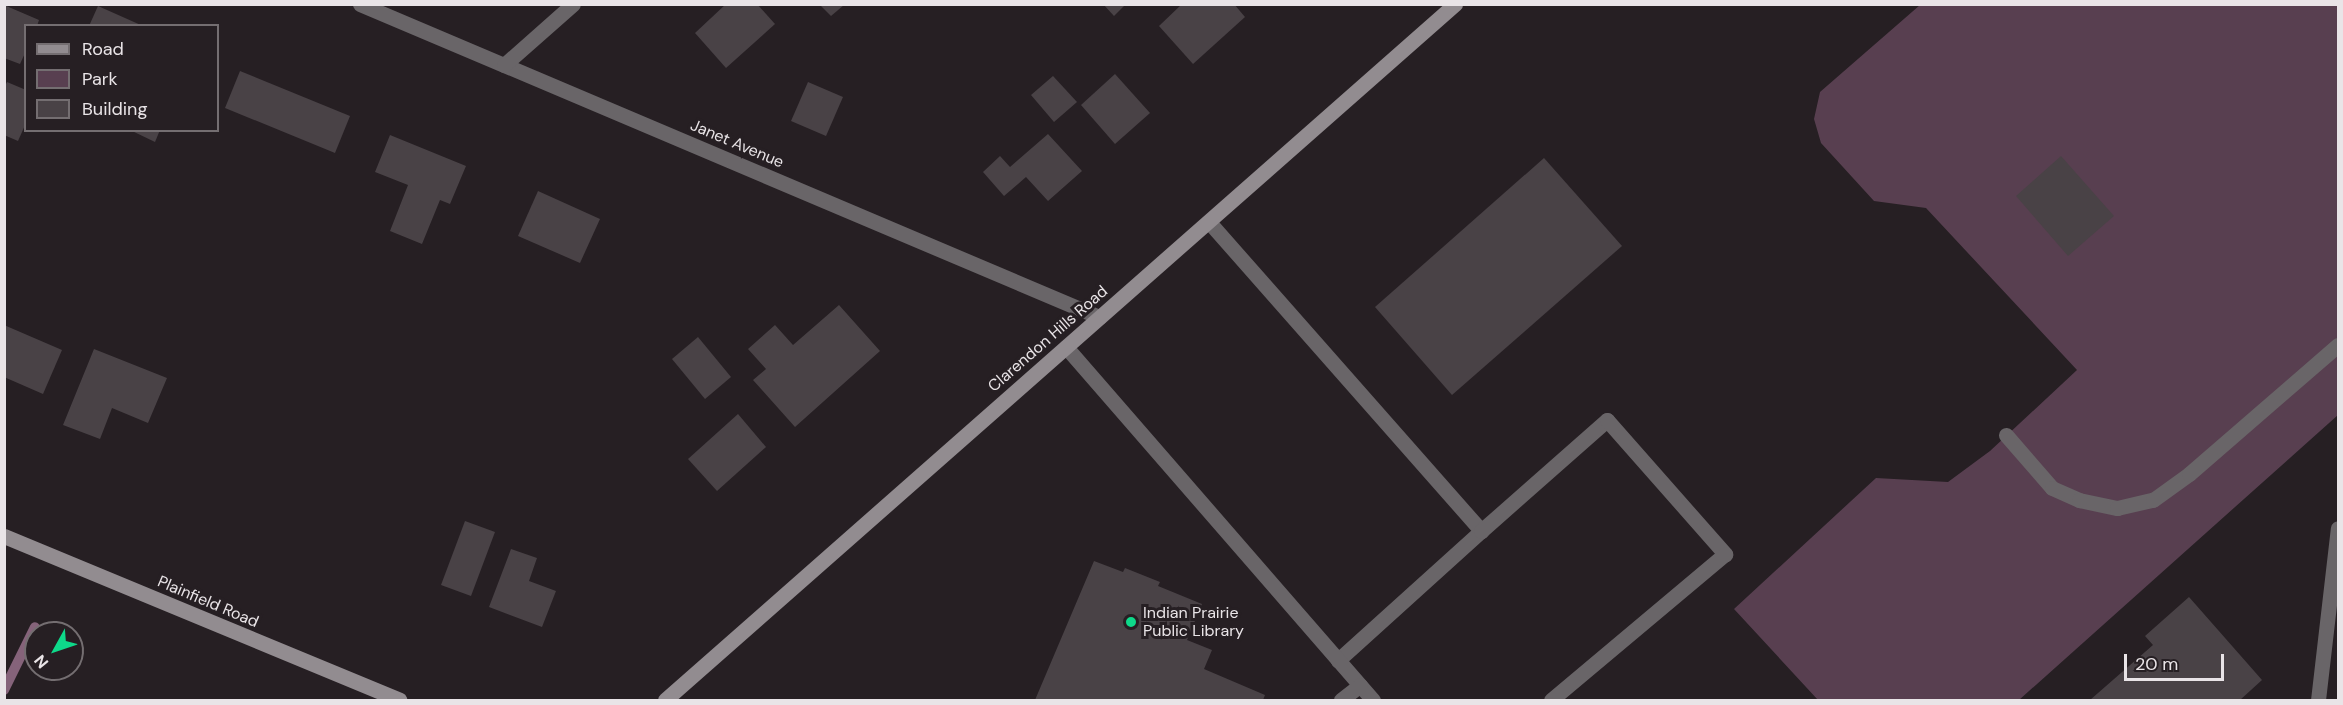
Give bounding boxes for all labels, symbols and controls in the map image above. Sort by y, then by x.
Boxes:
legend [24,24,219,132]
text: Road [82,37,124,61]
text: Park [82,67,118,91]
text: Building [82,97,147,121]
street label: Janet Avenue [687,116,787,172]
street label: Clarendon Hills Road [984,282,1112,396]
street label: Plainfield Road [155,572,261,632]
place label: Indian Prairie Public Library [1143,603,1244,641]
marker: Indian Prairie Public Library [1124,615,1138,629]
north arrow [24,621,84,681]
scale bar [2127,642,2228,680]
text: N [30,650,53,673]
text: 20 m [2135,652,2178,676]

